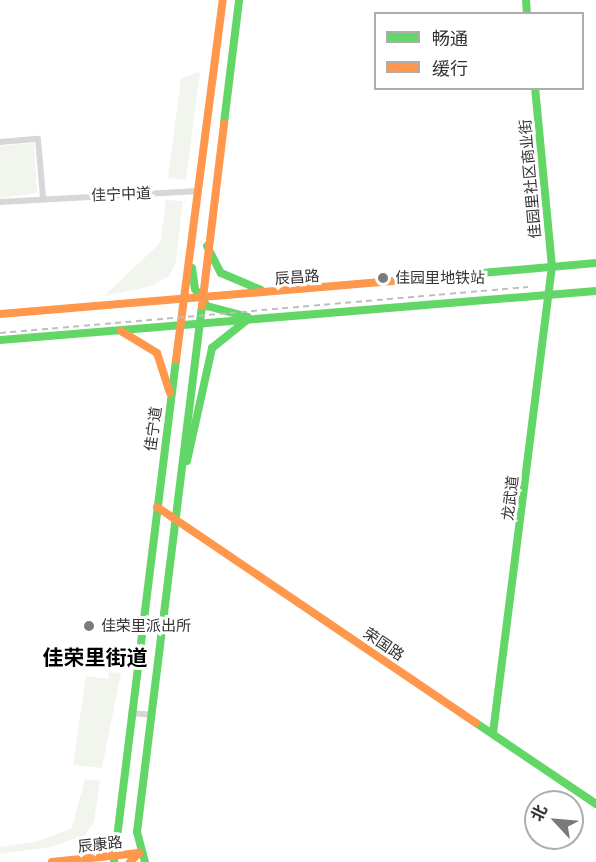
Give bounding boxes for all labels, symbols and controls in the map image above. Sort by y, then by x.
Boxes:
legend [374,12,584,90]
text: 畅通 [432,29,468,49]
text: 缓行 [432,59,468,79]
street label: 佳园里社区商业街 [516,118,544,240]
street label: 佳宁中道 [91,184,151,204]
street label: 辰昌路 [274,266,320,288]
place label: 佳园里地铁站 [395,269,485,287]
marker: 佳园里地铁站 [376,271,390,285]
street label: 佳宁道 [141,405,165,453]
street label: 龙武道 [498,475,522,521]
place label: 佳荣里派出所 [101,617,191,635]
marker: 佳荣里派出所 [82,619,96,633]
street label: 荣国路 [360,624,408,664]
district label: 佳荣里街道 [43,645,147,671]
north arrow [524,790,584,850]
text: 北 [528,802,550,824]
street label: 辰康路 [77,833,123,855]

